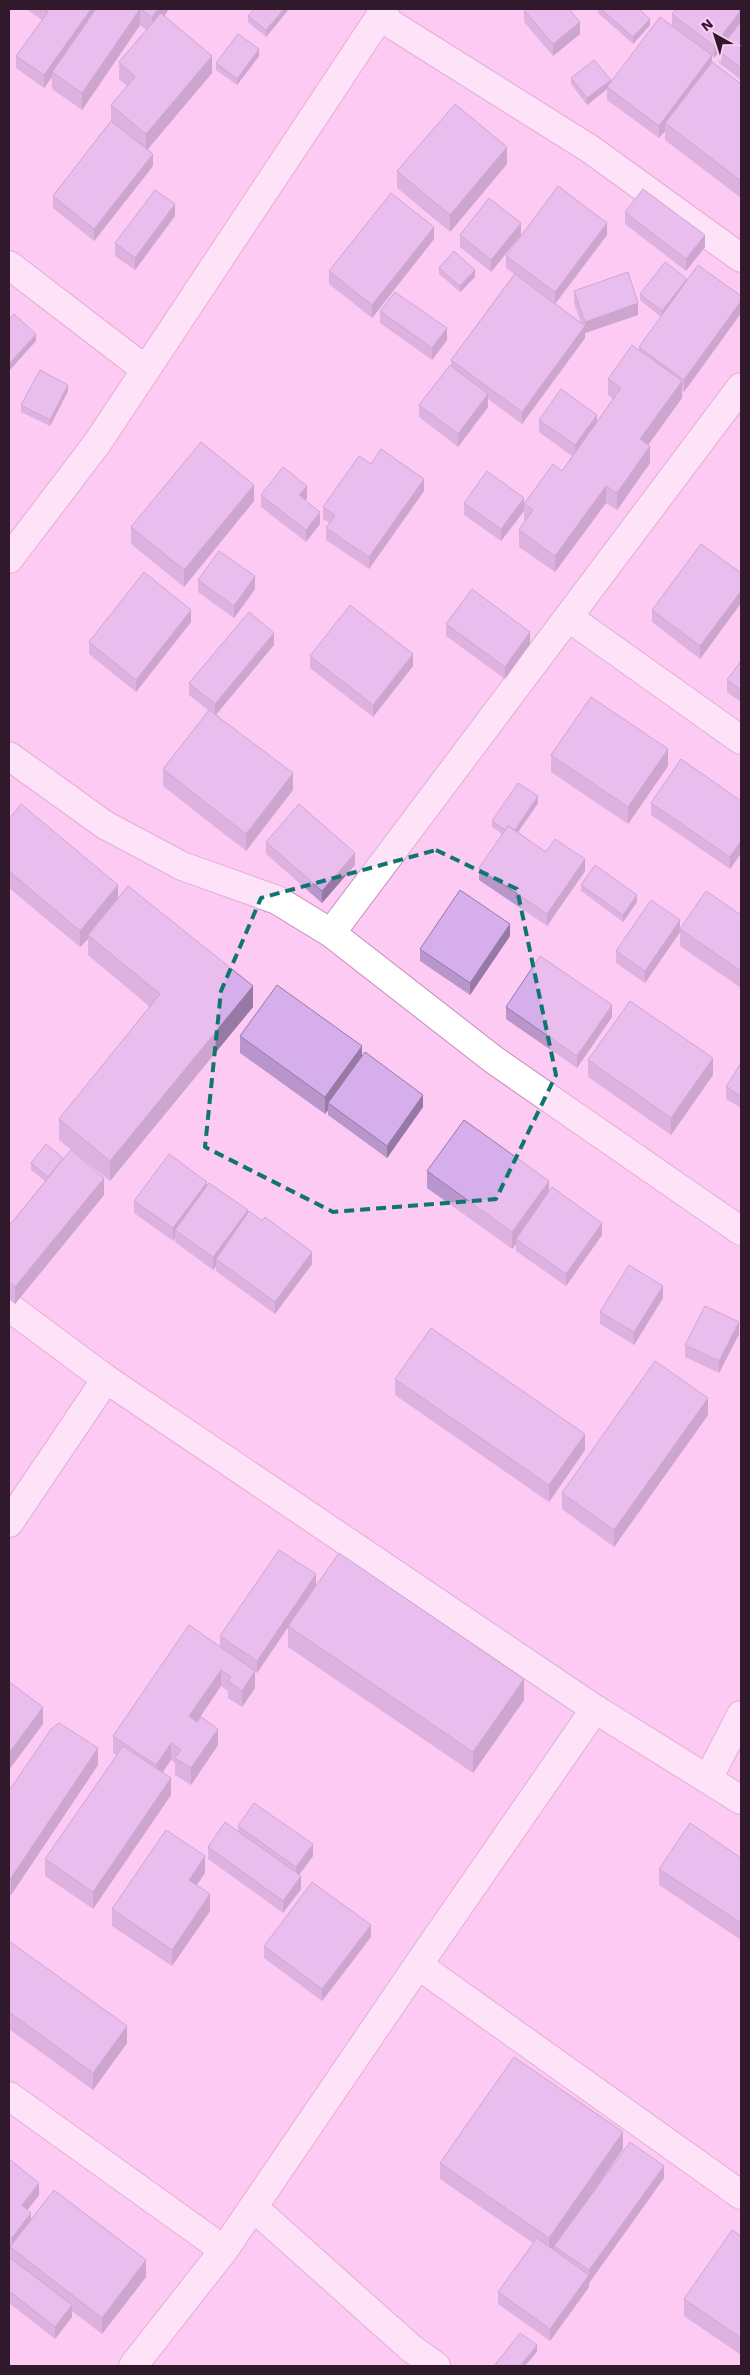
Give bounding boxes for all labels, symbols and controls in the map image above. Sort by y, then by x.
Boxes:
north arrow [690,10,740,60]
text: N [698,15,716,34]

